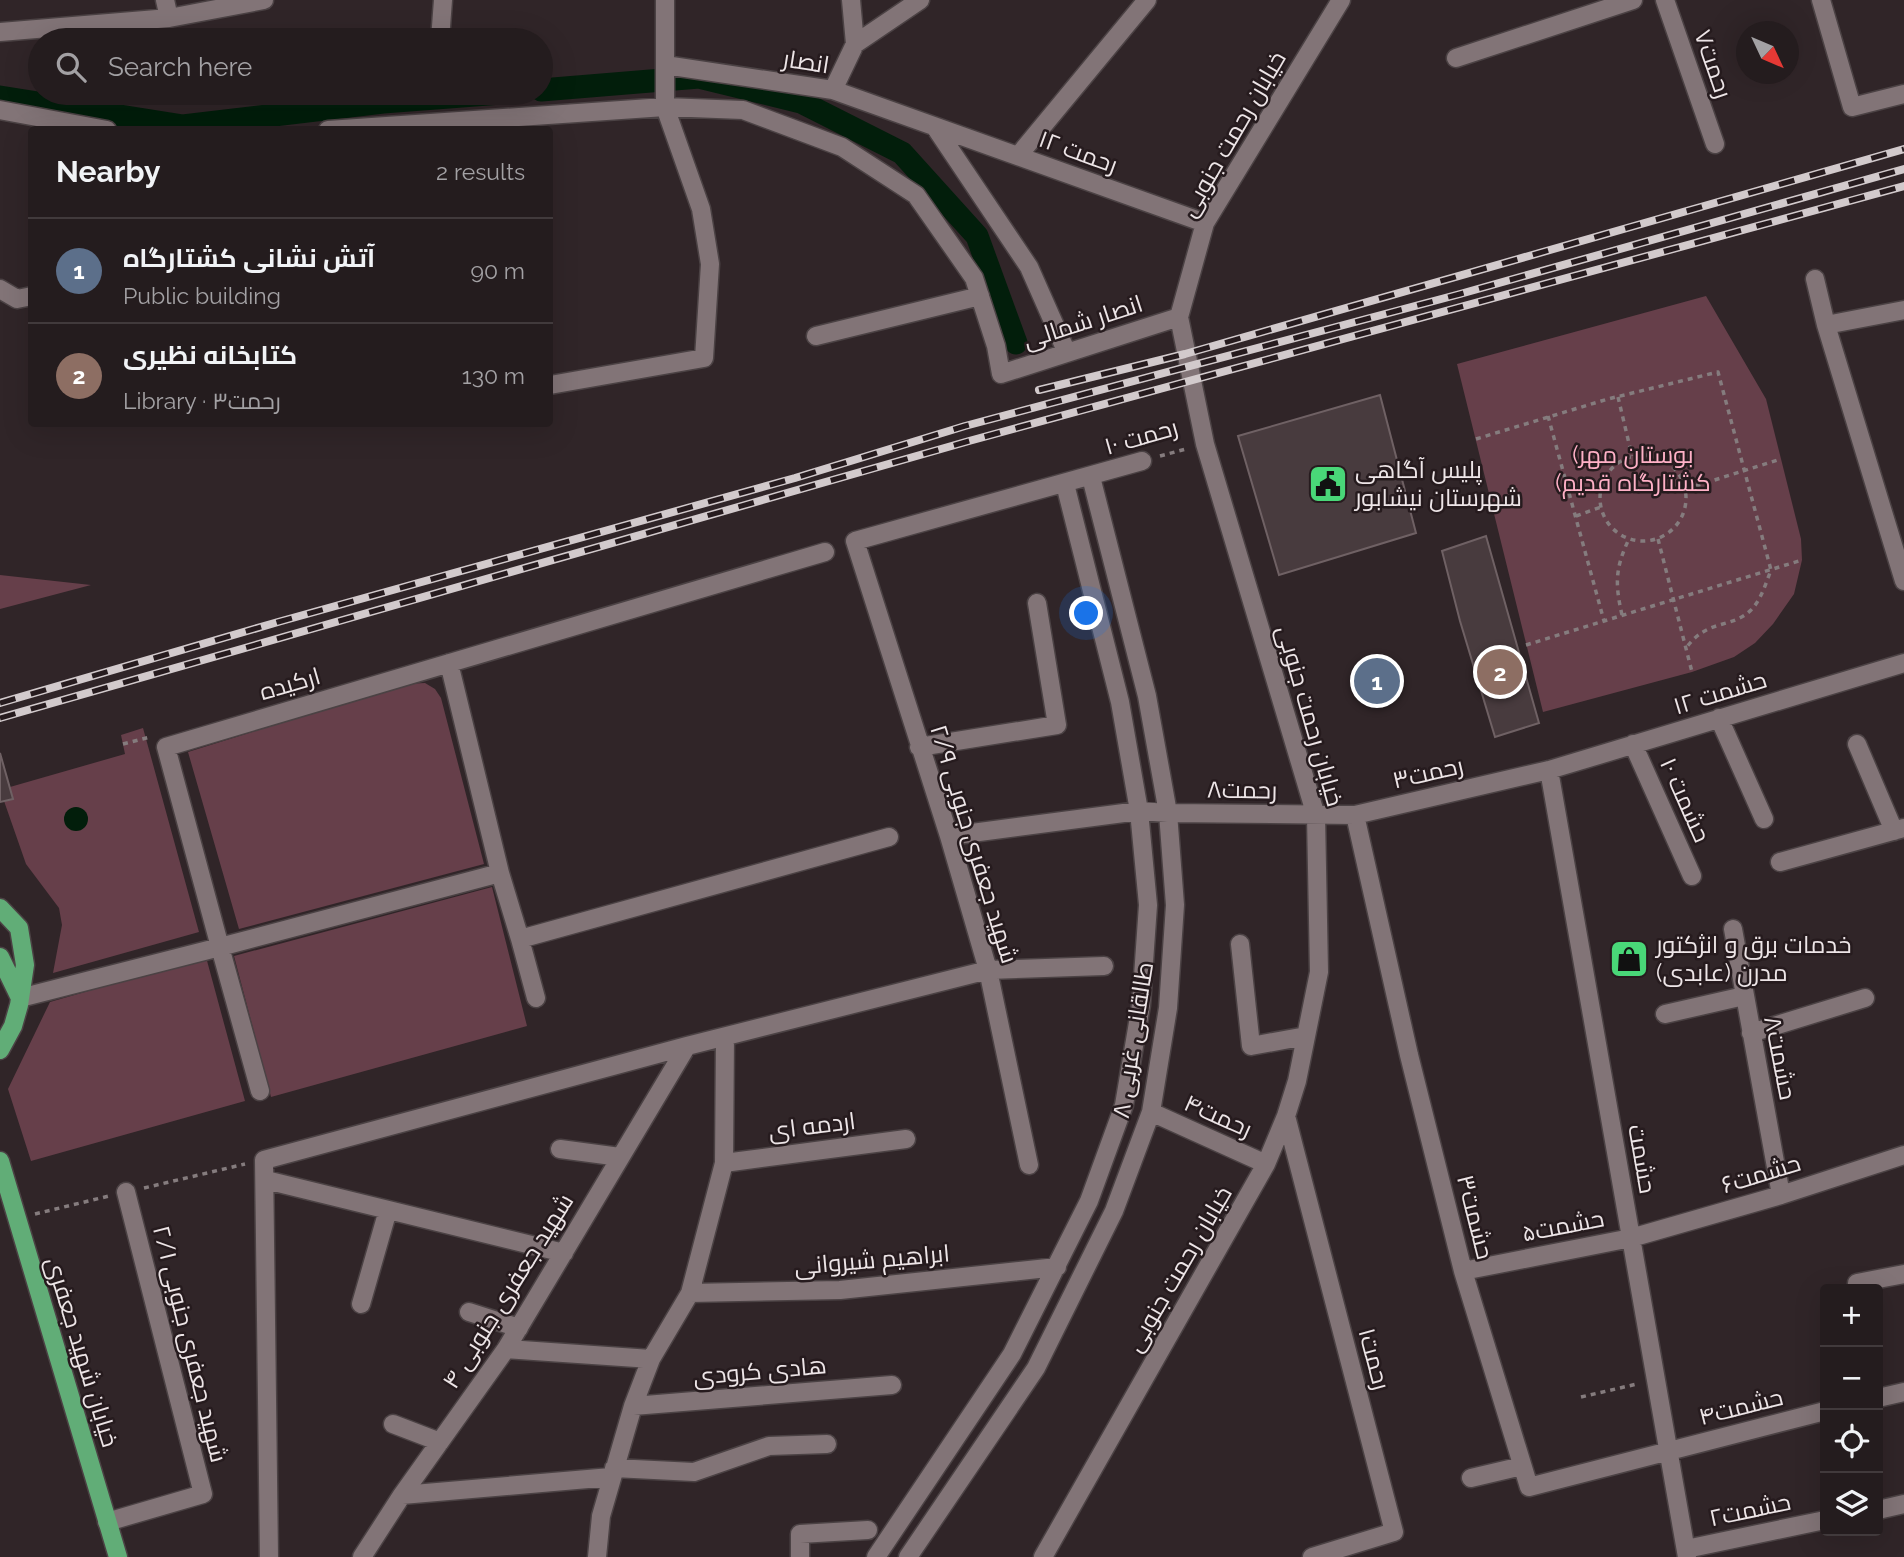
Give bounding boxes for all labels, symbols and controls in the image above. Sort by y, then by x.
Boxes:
north arrow [1736,21,1799,84]
street label: رحمت۷ [1688,26,1739,102]
search box [28,28,553,105]
street label: انصار [779,43,831,79]
street label: خیابان رحمت جنوبی [1173,46,1292,222]
icon: search [52,48,90,86]
text: Search here [108,52,252,82]
street label: رحمت ۱۲ [1035,124,1121,179]
text: Nearby [56,154,160,189]
text: 2 results [436,158,525,185]
text: آتش نشانی کشتارگاه [123,243,375,273]
text: 1 [73,257,85,284]
text: 90 m [470,257,525,284]
text: Public building [123,282,281,309]
street label: انصار شمالی [1019,289,1146,354]
text: کتابخانه نظیری [123,340,297,370]
text: 2 [73,362,85,389]
text: 130 m [462,362,525,389]
text: Library · رحمت۳ [123,387,281,414]
street label: رحمت ۱۰ [1101,412,1181,461]
park label: (بوستان مهر (کشتارگاه قدیم [1555,440,1711,499]
place label: پلیس آگاهی شهرستان نیشابور [1353,455,1522,512]
public building icon: پلیس آگاهی شهرستان نیشابور [1307,463,1349,505]
your location [1069,596,1103,630]
street label: خیابان رحمت جنوبی [1271,622,1350,809]
pin: 2 [1477,646,1523,698]
pin: 1 [1354,655,1400,707]
street label: ارکیده [256,661,324,706]
street label: حشمت ۱۲ [1670,665,1770,720]
street label: شهید جعفری جنوبی ۲/۹ [924,721,1025,967]
street label: رحمت۳ [1390,750,1466,795]
street label: حشمت ۱۰ [1654,753,1717,846]
street label: رحمت۸ [1207,774,1277,805]
place label: خدمات برق و انژکتور مدرن (عابدی) [1654,930,1852,987]
shop icon: خدمات برق و انژکتور مدرن (عابدی) [1608,938,1650,980]
street label: طالقانی غربی ۸ [1106,960,1159,1120]
street label: حشمت۸ [1758,1014,1803,1102]
street label: رحمت۴ [1180,1088,1257,1143]
street label: اردمه ای [767,1106,857,1145]
street label: حشمت [1622,1122,1663,1196]
street label: حشمت۶ [1718,1148,1804,1199]
street label: حشمت۳ [1451,1172,1500,1262]
street label: خیابان رحمت جنوبی [1119,1181,1238,1357]
street label: شهید جعفری جنوبی ۴ [436,1188,579,1394]
street label: حشمت۵ [1519,1203,1606,1248]
street label: شهید جعفری جنوبی ۲/۱ [147,1222,234,1465]
street label: ابراهیم شیروانی [793,1238,951,1283]
street label: خیابان شهید جعفری [40,1253,125,1450]
map controls [1820,1284,1883,1536]
button: + [1820,1284,1883,1347]
street label: رحمت۱ [1352,1325,1397,1393]
button: − [1820,1347,1883,1410]
street label: هادی کرودی [692,1350,828,1391]
street label: حشمت۴ [1696,1382,1786,1431]
button: locate [1820,1410,1883,1473]
button: layers [1820,1473,1883,1536]
street label: حشمت۲ [1707,1487,1793,1532]

